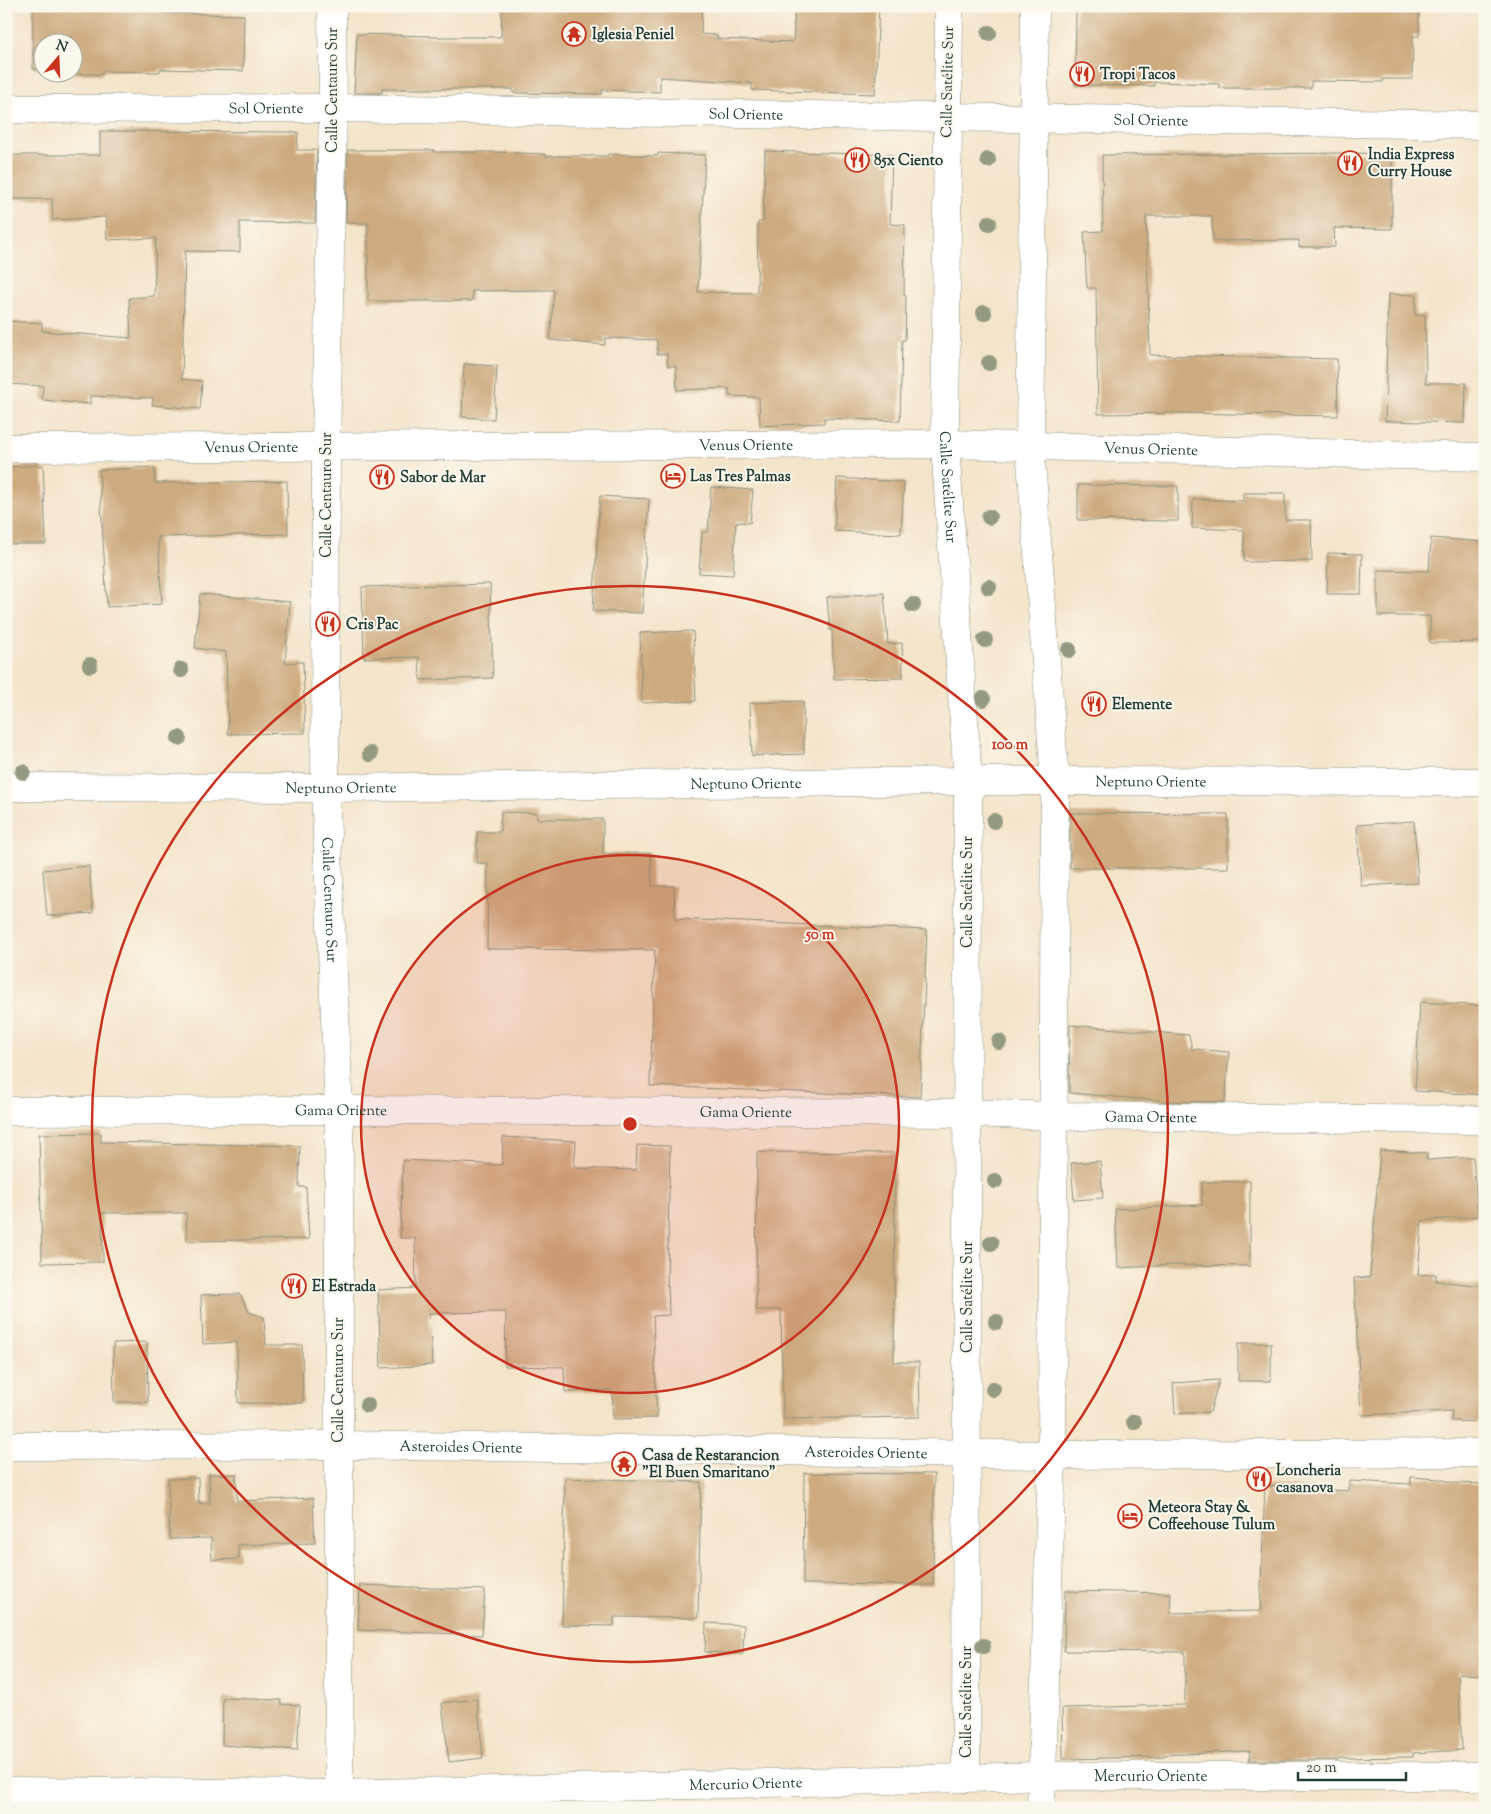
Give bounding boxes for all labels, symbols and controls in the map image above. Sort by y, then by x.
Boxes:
temple icon: Iglesia Peniel [561,21,587,47]
place label: Iglesia Peniel [592,25,675,46]
street label: Calle Satélite Sur [937,26,960,138]
street label: Calle Centauro Sur [323,27,344,153]
north arrow [32,32,82,82]
text: N [53,36,70,59]
restaurant icon: Tropi Tacos [1069,61,1095,87]
place label: Tropi Tacos [1100,65,1176,86]
street label: Sol Oriente [228,99,304,120]
street label: Sol Oriente [708,105,784,127]
street label: Sol Oriente [1113,111,1189,133]
place label: India Express Curry House [1368,145,1454,183]
restaurant icon: 85x Ciento [844,147,870,173]
restaurant icon: India Express Curry House [1337,150,1363,176]
place label: 85x Ciento [874,151,943,172]
street label: Calle Satélite Sur [933,431,961,544]
street label: Calle Centauro Sur [317,432,338,558]
street label: Venus Oriente [699,436,793,457]
street label: Venus Oriente [204,438,298,459]
street label: Venus Oriente [1103,439,1198,462]
hotel icon: Las Tres Palmas [660,463,686,489]
restaurant icon: Sabor de Mar [369,464,395,490]
place label: Las Tres Palmas [690,467,791,488]
place label: Sabor de Mar [400,468,486,489]
restaurant icon: Cris Pac [315,611,341,637]
place label: Cris Pac [346,615,399,636]
restaurant icon: Elemente [1081,691,1107,717]
place label: Elemente [1112,695,1172,716]
text: 100 m [992,735,1029,756]
street label: Neptuno Oriente [1095,772,1207,793]
street label: Neptuno Oriente [690,774,802,796]
street label: Neptuno Oriente [285,778,397,800]
street label: Calle Satélite Sur [958,836,979,948]
street label: Calle Centauro Sur [315,837,342,963]
text: 50 m [805,925,835,946]
street label: Gama Oriente [295,1101,387,1122]
street label: Gama Oriente [700,1103,792,1124]
street label: Gama Oriente [1105,1107,1197,1129]
centre of rings [621,1115,639,1133]
street label: Calle Satélite Sur [958,1241,979,1353]
restaurant icon: El Estrada [281,1273,307,1299]
place label: El Estrada [312,1277,376,1298]
street label: Calle Centauro Sur [329,1317,350,1443]
street label: Asteroides Oriente [399,1437,523,1460]
street label: Asteroides Oriente [804,1443,928,1465]
place label: Casa de Restarancion "El Buen Smaritano" [642,1446,780,1484]
temple icon: Casa de Restarancion "El Buen Smaritano" [611,1451,637,1477]
place label: Loncheria casanova [1276,1461,1341,1499]
restaurant icon: Loncheria casanova [1246,1466,1272,1492]
place label: Meteora Stay & Coffeehouse Tulum [1148,1498,1276,1536]
hotel icon: Meteora Stay & Coffeehouse Tulum [1117,1503,1143,1529]
street label: Calle Satélite Sur [957,1646,978,1758]
scale bar [1298,1749,1406,1781]
text: 20 m [1306,1758,1337,1779]
street label: Mercurio Oriente [1094,1767,1207,1788]
street label: Mercurio Oriente [689,1773,803,1797]

